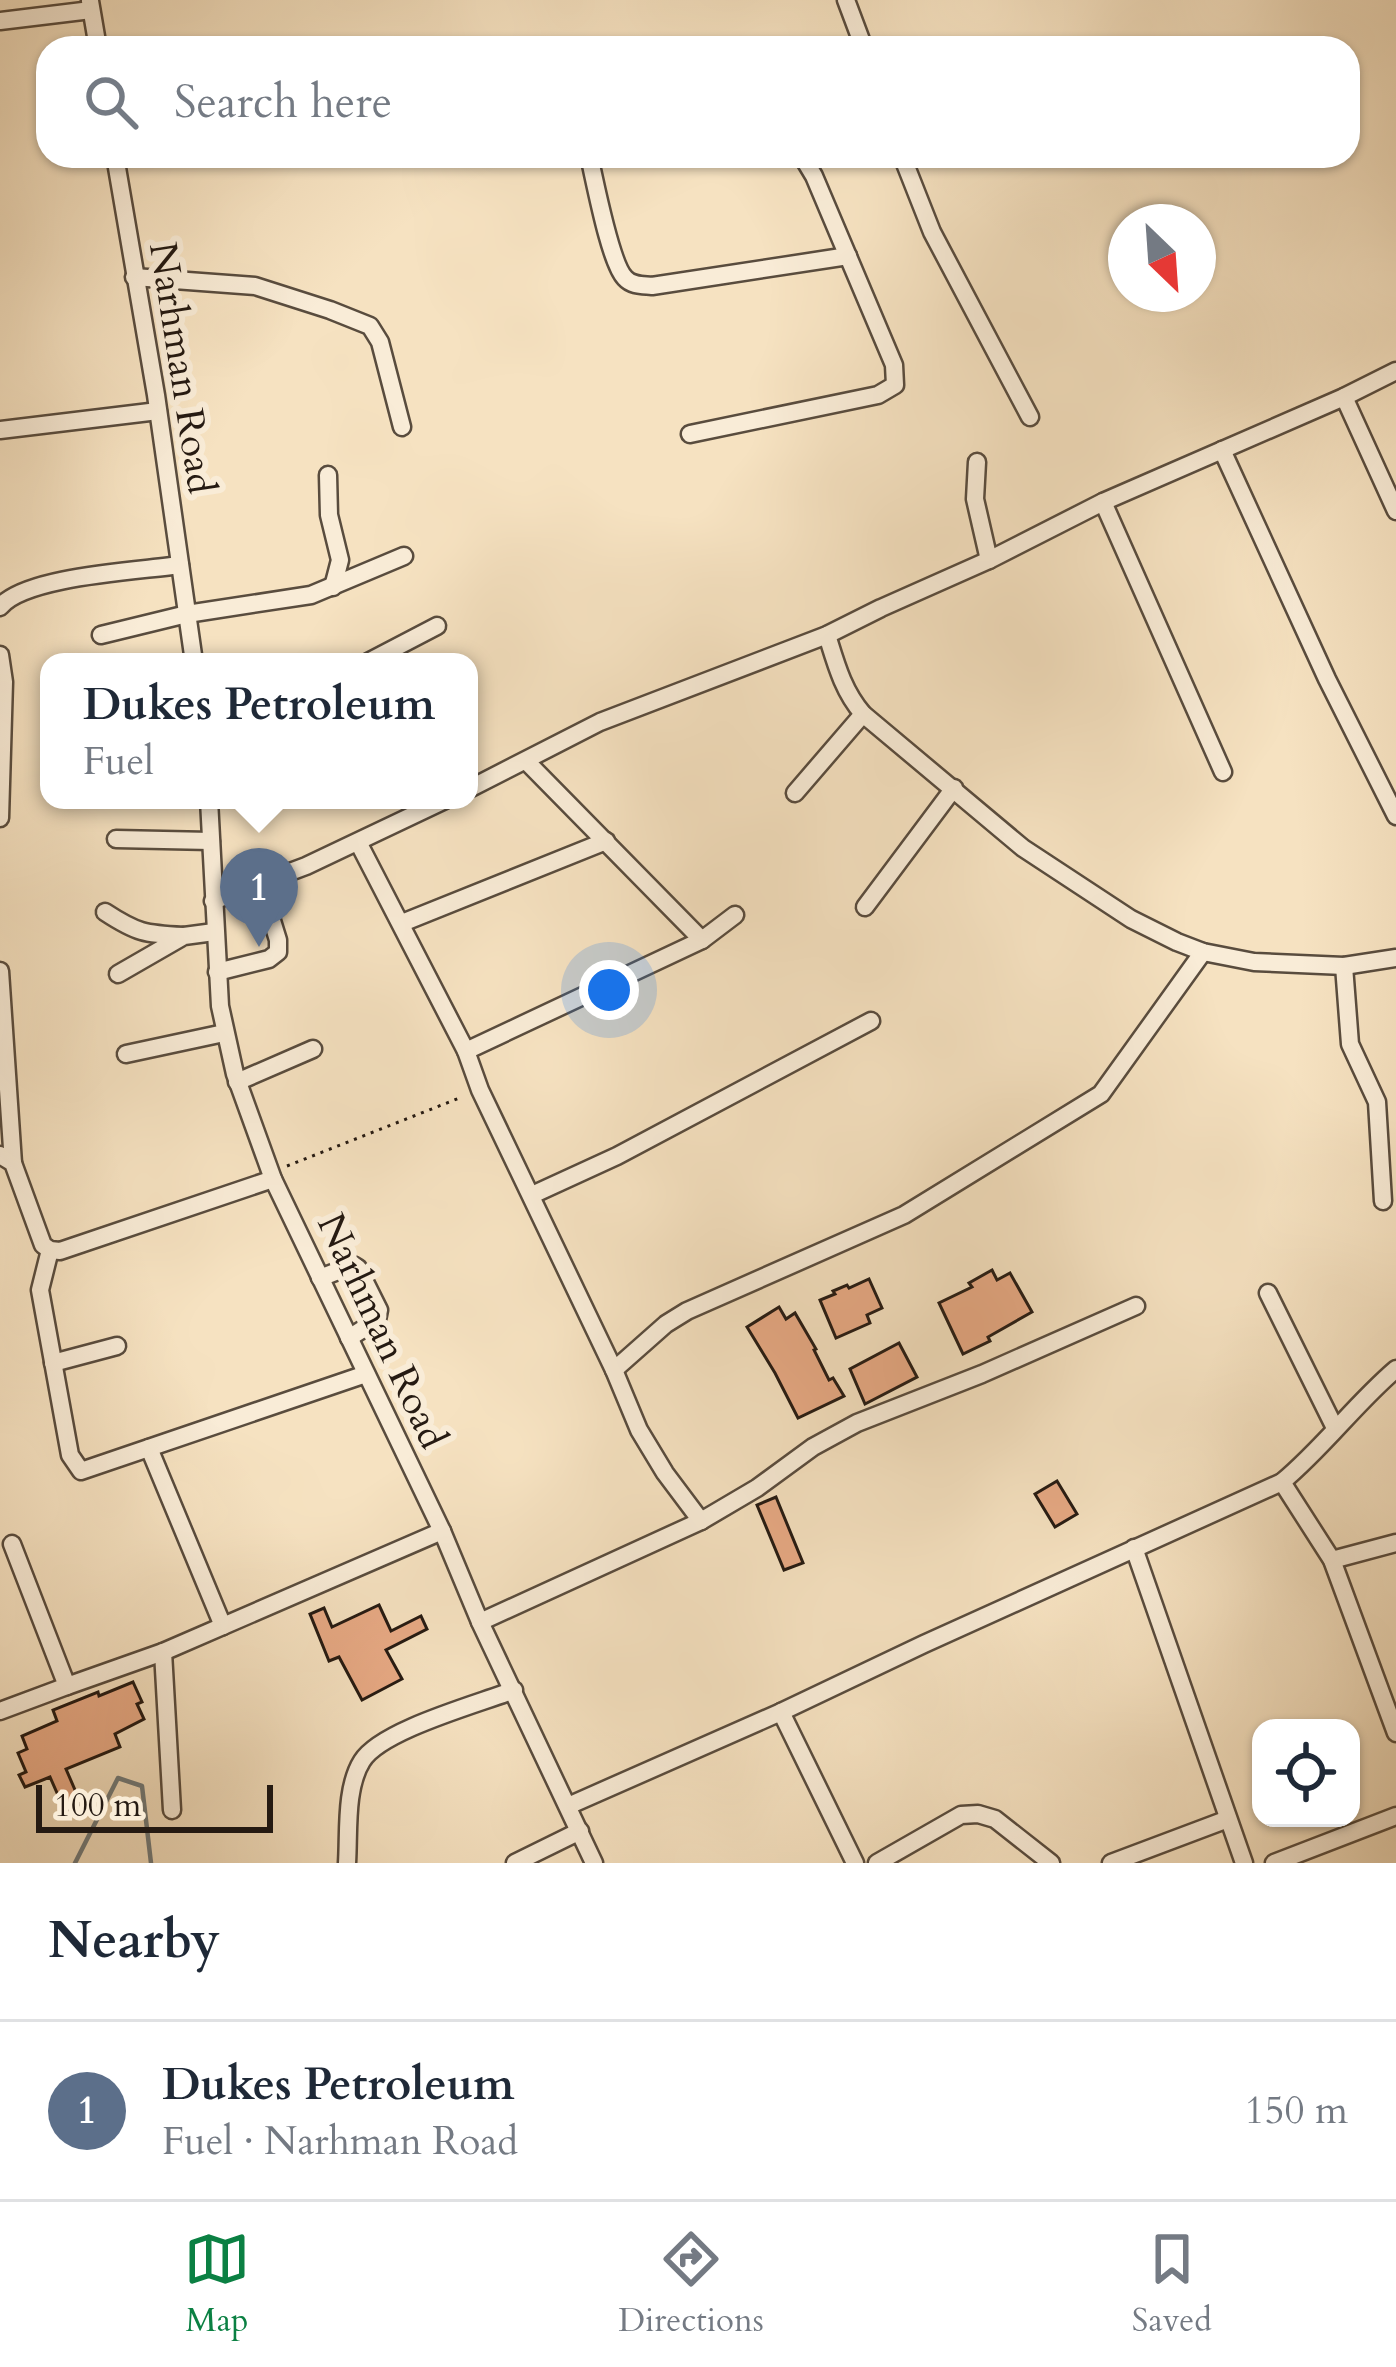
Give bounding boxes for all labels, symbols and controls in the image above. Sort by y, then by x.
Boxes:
search box [36,36,1360,168]
icon: search [78,69,144,135]
text: Search here [174,72,392,133]
north arrow [1108,204,1216,312]
street label: Narhman Road [136,238,228,498]
popup [40,653,478,809]
text: Dukes Petroleum [83,674,435,735]
text: Fuel [83,735,154,788]
pin: 1 [220,848,298,947]
your location [579,960,639,1020]
street label: Narhman Road [304,1205,460,1457]
map controls [1252,1719,1360,1827]
button: locate [1252,1719,1360,1827]
scale bar [36,1779,273,1832]
text: 100 m [54,1783,141,1828]
text: Nearby [48,1906,220,1976]
text: Dukes Petroleum [162,2054,514,2115]
text: 1 [77,2084,97,2137]
text: 150 m [1245,2084,1348,2137]
text: Fuel · Narhman Road [162,2115,518,2168]
tab: Map [184,2226,250,2343]
tab: Directions [618,2226,764,2343]
tab: Saved [1132,2226,1212,2343]

